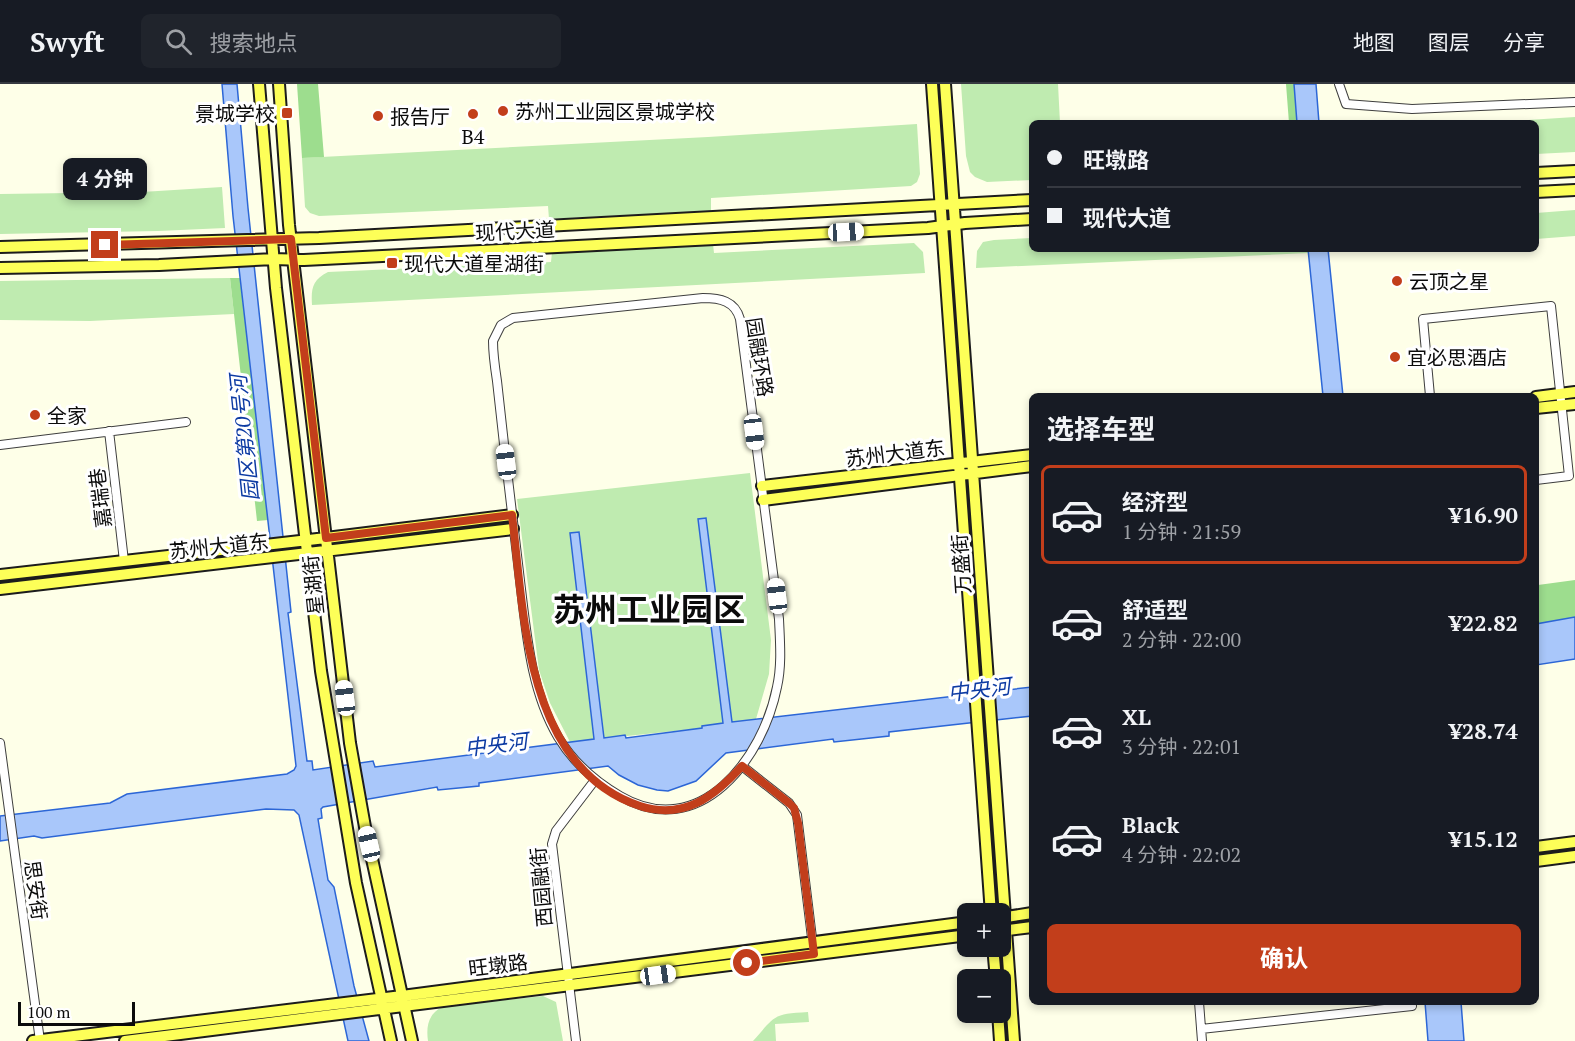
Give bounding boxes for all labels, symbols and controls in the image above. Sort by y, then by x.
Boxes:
search box [141,14,561,68]
text: Swyft [30,23,105,60]
icon: search [162,25,195,58]
text: 搜索地点 [210,28,298,57]
text: 地图 [1353,28,1395,56]
text: 图层 [1428,28,1470,56]
text: 分享 [1503,28,1545,56]
place label: 苏州工业园区景城学校 [515,98,715,125]
place label: 景城学校 [195,100,275,127]
place label: 报告厅 [390,103,450,130]
marker: 苏州工业园区景城学校 [496,104,510,118]
marker: 景城学校 [280,106,294,120]
marker: B4 [466,107,480,121]
marker: 报告厅 [371,109,385,123]
place label: B4 [462,123,485,150]
text: 旺墩路 [1083,145,1149,174]
callout: 4 分钟 [63,158,147,200]
text: 4 分钟 [77,165,133,192]
text: 现代大道 [1083,203,1171,232]
street label: 现代大道 [474,215,556,247]
car [828,222,864,242]
route end [91,231,118,258]
place label: 现代大道星湖街 [404,250,544,277]
marker: 现代大道星湖街 [385,256,399,270]
place label: 云顶之星 [1409,268,1489,295]
marker: 云顶之星 [1390,274,1404,288]
street label: 园融环路 [740,315,780,399]
place label: 宜必思酒店 [1407,344,1507,371]
marker: 宜必思酒店 [1388,350,1402,364]
water label: 园区第20号河 [223,369,265,503]
place label: 全家 [47,402,87,429]
marker: 全家 [28,408,42,422]
text: 选择车型 [1047,411,1155,447]
car [743,413,765,451]
street label: 苏州大道东 [844,434,946,472]
car [495,443,517,481]
street label: 嘉瑞巷 [83,467,117,529]
text: 经济型 [1122,487,1188,516]
icon: car [1050,488,1104,542]
text: ¥16.90 [1449,500,1518,529]
text: 1 分钟 · 21:59 [1122,518,1241,545]
street label: 苏州大道东 [168,527,270,565]
street label: 万盛街 [945,533,977,595]
street label: 星湖街 [296,554,330,616]
car [766,577,788,615]
district label: 苏州工业园区 [553,588,745,630]
text: 舒适型 [1122,595,1188,624]
icon: car [1050,596,1104,650]
text: ¥22.82 [1449,608,1518,637]
text: 2 分钟 · 22:00 [1122,626,1241,653]
water label: 中央河 [946,671,1016,707]
car [334,679,356,717]
text: XL [1122,702,1151,731]
icon: car [1050,704,1104,758]
text: ¥28.74 [1449,716,1518,745]
water label: 中央河 [463,726,533,762]
text: 3 分钟 · 22:01 [1122,733,1241,760]
text: Black [1122,810,1179,839]
icon: car [1050,812,1104,866]
car [356,824,382,864]
text: ¥15.12 [1449,824,1518,853]
text: 4 分钟 · 22:02 [1122,841,1241,868]
street label: 西园融街 [524,846,558,928]
street label: 思安街 [18,858,54,922]
map controls [957,903,1011,1023]
button: + [957,903,1011,957]
button: 确认 [1047,924,1521,993]
street label: 旺墩路 [467,948,529,982]
route start [733,949,760,976]
car [639,964,677,986]
button: − [957,969,1011,1023]
scale bar [18,999,135,1026]
text: 100 m [27,1001,70,1023]

